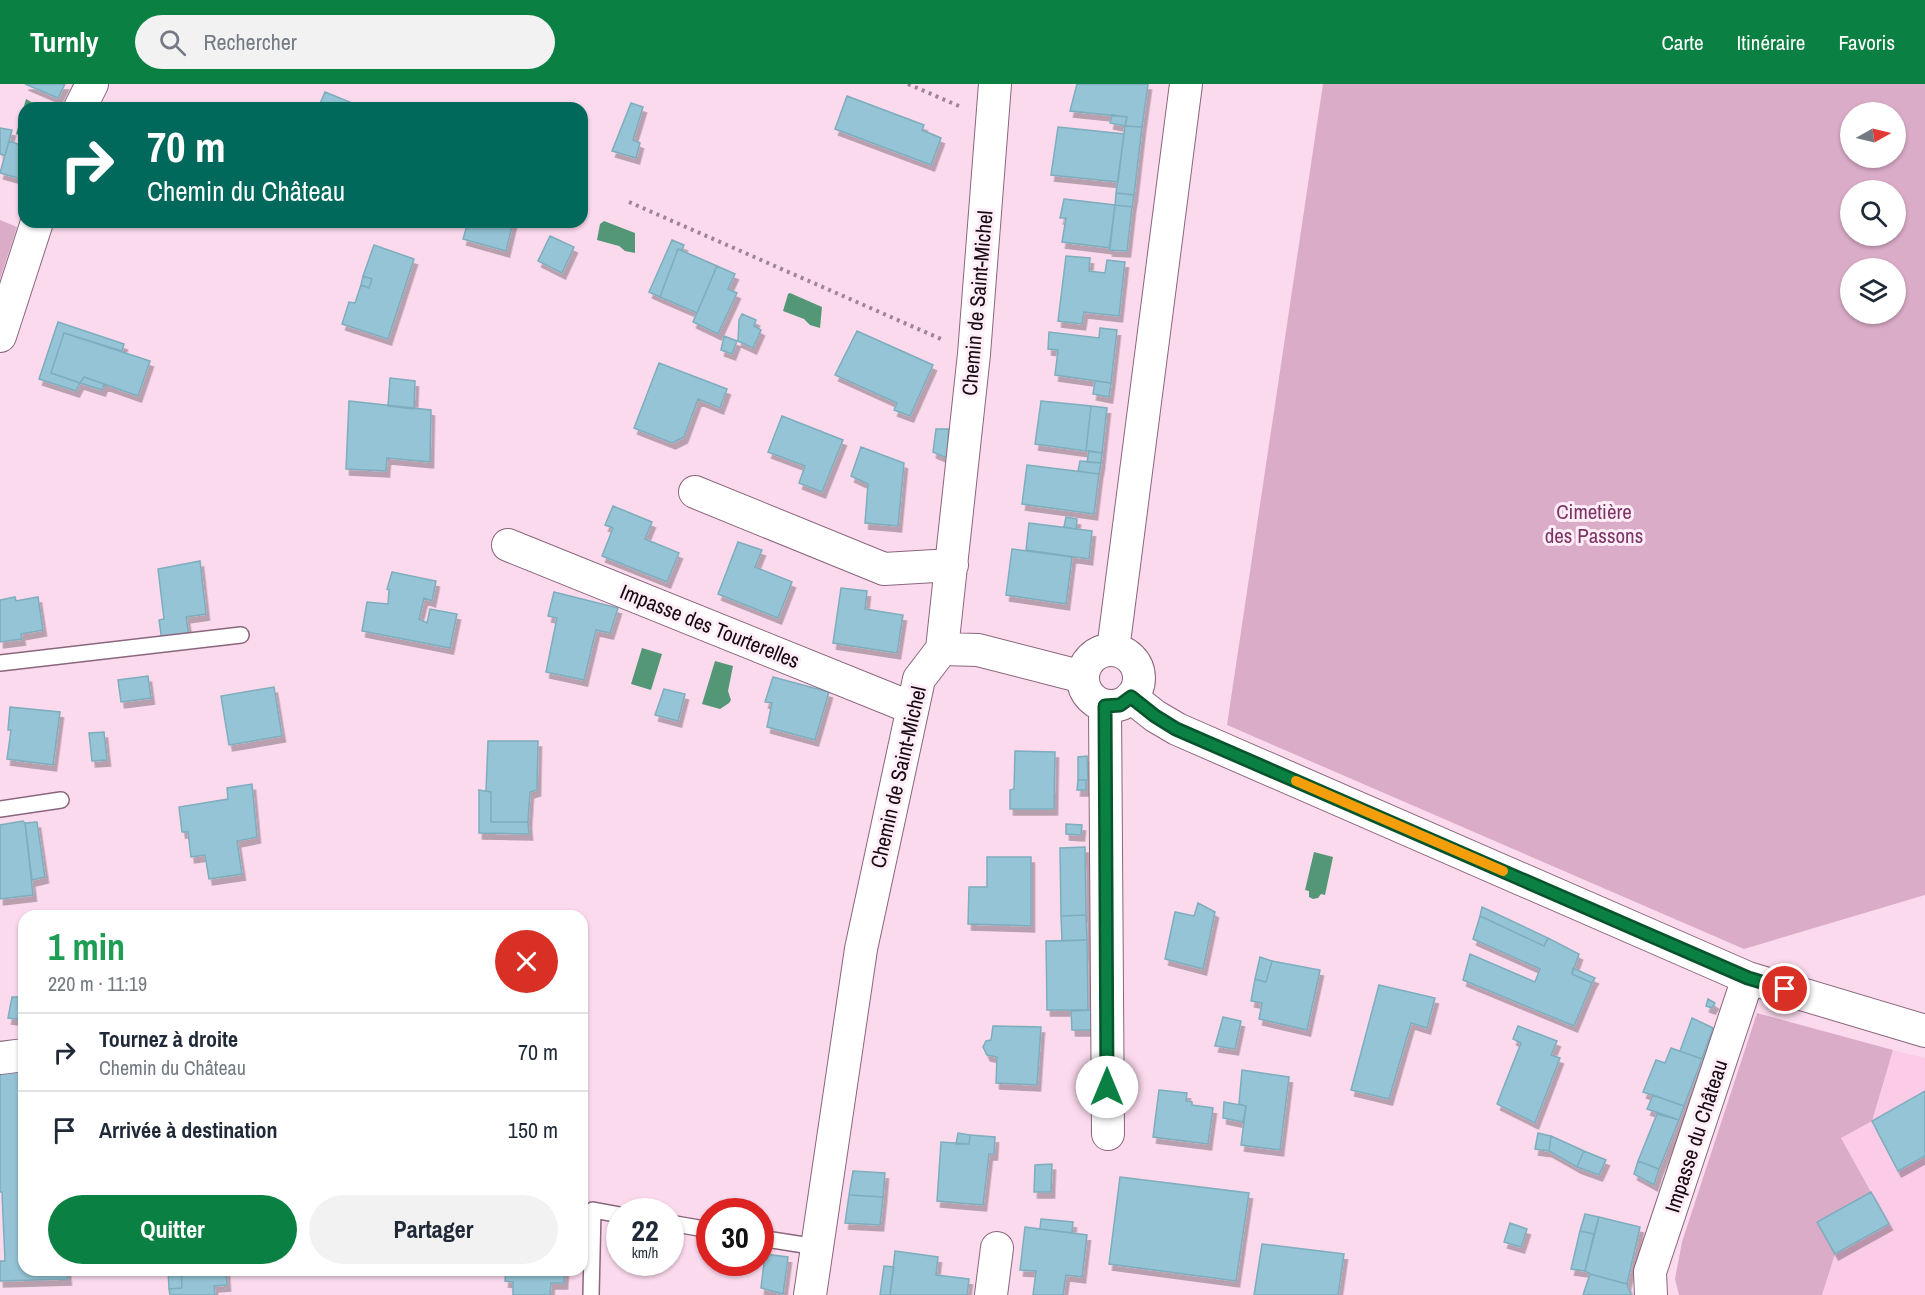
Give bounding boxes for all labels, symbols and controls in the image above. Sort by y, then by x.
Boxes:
search box [135,15,555,69]
text: Turnly [30,23,99,61]
icon: search [156,26,189,59]
text: Rechercher [204,27,297,57]
text: Carte [1661,28,1704,57]
text: Itinéraire [1737,28,1805,57]
text: Favoris [1838,28,1895,57]
north arrow [1840,102,1906,168]
map controls [1840,102,1906,324]
text: 70 m [147,119,226,175]
icon: right [48,126,126,204]
text: Chemin du Château [147,173,345,209]
button: search [1840,180,1906,246]
street label: Chemin de Saint-Michel [954,209,1000,397]
button: layers [1840,258,1906,324]
park label: Cimetière des Passons [1545,497,1643,550]
street label: Impasse des Tourterelles [616,577,804,675]
street label: Chemin de Saint-Michel [863,683,933,871]
text: 1 min [48,923,125,971]
button: close [495,930,558,993]
pin [1759,963,1810,1014]
text: 220 m · 11:19 [48,970,147,997]
icon: arrive [1768,972,1801,1005]
text: Tournez à droite [99,1024,238,1054]
icon: right [48,1036,81,1069]
text: 70 m [518,1037,558,1067]
text: Chemin du Château [99,1054,246,1081]
position arrow [1075,1055,1139,1119]
street label: Impasse du Château [1658,1056,1734,1216]
icon: arrive [48,1114,81,1147]
text: Arrivée à destination [99,1115,277,1145]
text: 150 m [508,1115,558,1145]
button: Quitter [48,1195,297,1264]
button: Partager [309,1195,558,1264]
speed limit sign: 30 [696,1198,774,1276]
text: 22 [631,1210,659,1250]
text: km/h [632,1242,658,1263]

